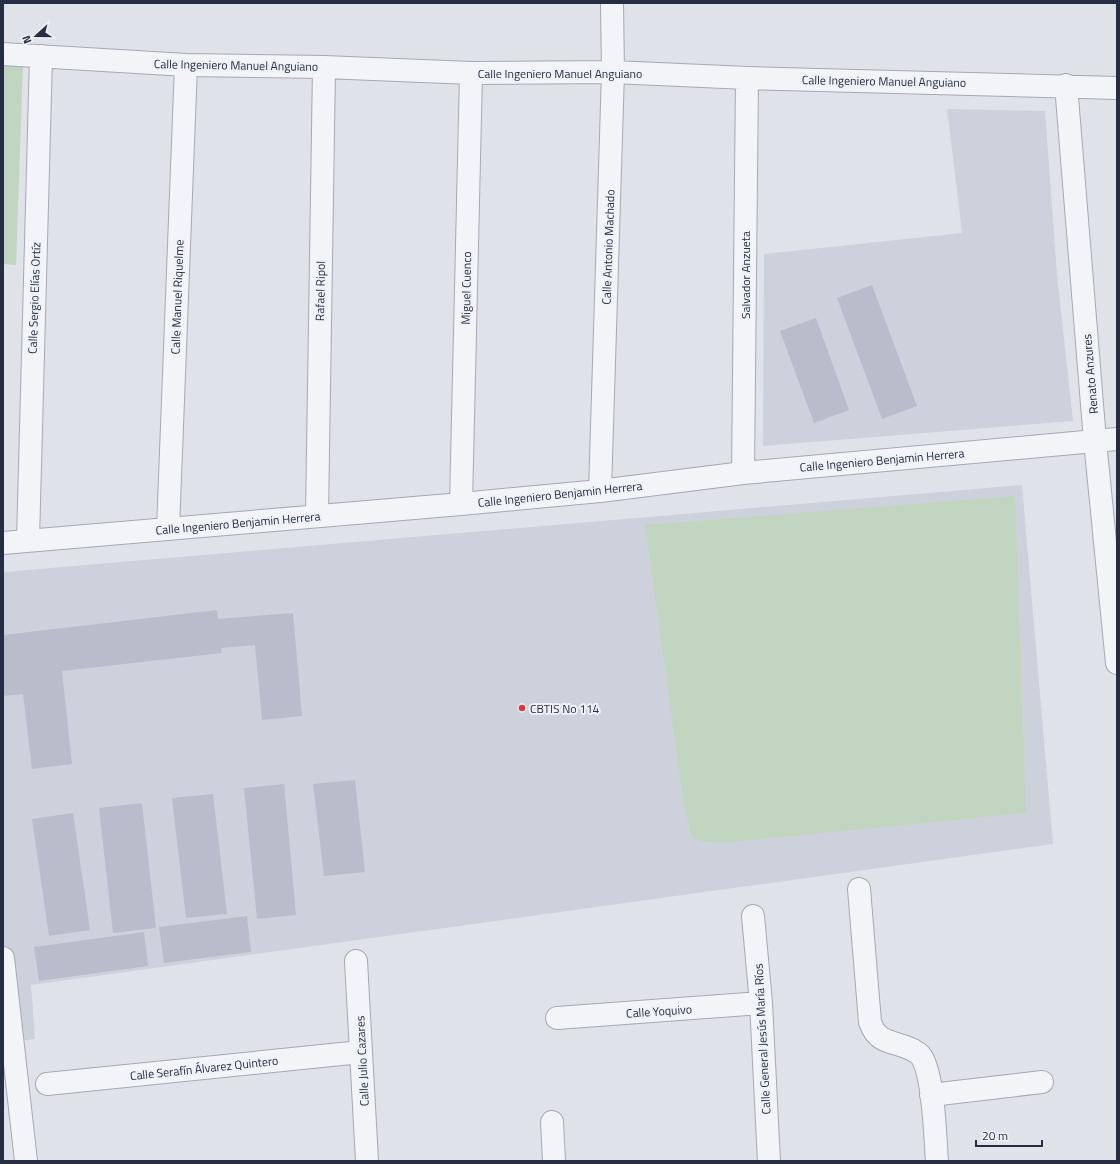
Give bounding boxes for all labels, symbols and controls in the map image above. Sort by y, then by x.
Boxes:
north arrow [16,16,56,56]
text: N [18,33,35,46]
street label: Calle Ingeniero Manuel Anguiano [154,54,318,76]
street label: Calle Ingeniero Manuel Anguiano [478,64,642,83]
street label: Calle Ingeniero Manuel Anguiano [802,70,966,92]
street label: Calle Antonio Machado [596,189,620,305]
street label: Salvador Anzueta [736,231,755,319]
street label: Calle Manuel Riquelme [166,239,188,355]
street label: Calle Sergio Elías Ortíz [23,242,45,354]
street label: Miguel Cuenco [456,251,476,325]
street label: Rafael Ripol [310,261,330,321]
street label: Renato Anzures [1077,333,1103,415]
street label: Calle Ingeniero Benjamin Herrera [799,443,965,477]
street label: Calle Ingeniero Benjamin Herrera [477,476,643,512]
street label: Calle Ingeniero Benjamin Herrera [155,506,321,540]
place label: CBTIS No 114 [530,699,600,718]
marker: CBTIS No 114 [517,703,527,713]
street label: Calle General Jesús María Ríos [749,962,775,1115]
street label: Calle Yoquivo [625,999,693,1023]
street label: Calle Julio Cazares [350,1015,374,1107]
street label: Calle Serafín Álvarez Quintero [129,1051,279,1085]
scale bar [976,1122,1042,1148]
text: 20 m [982,1126,1008,1145]

